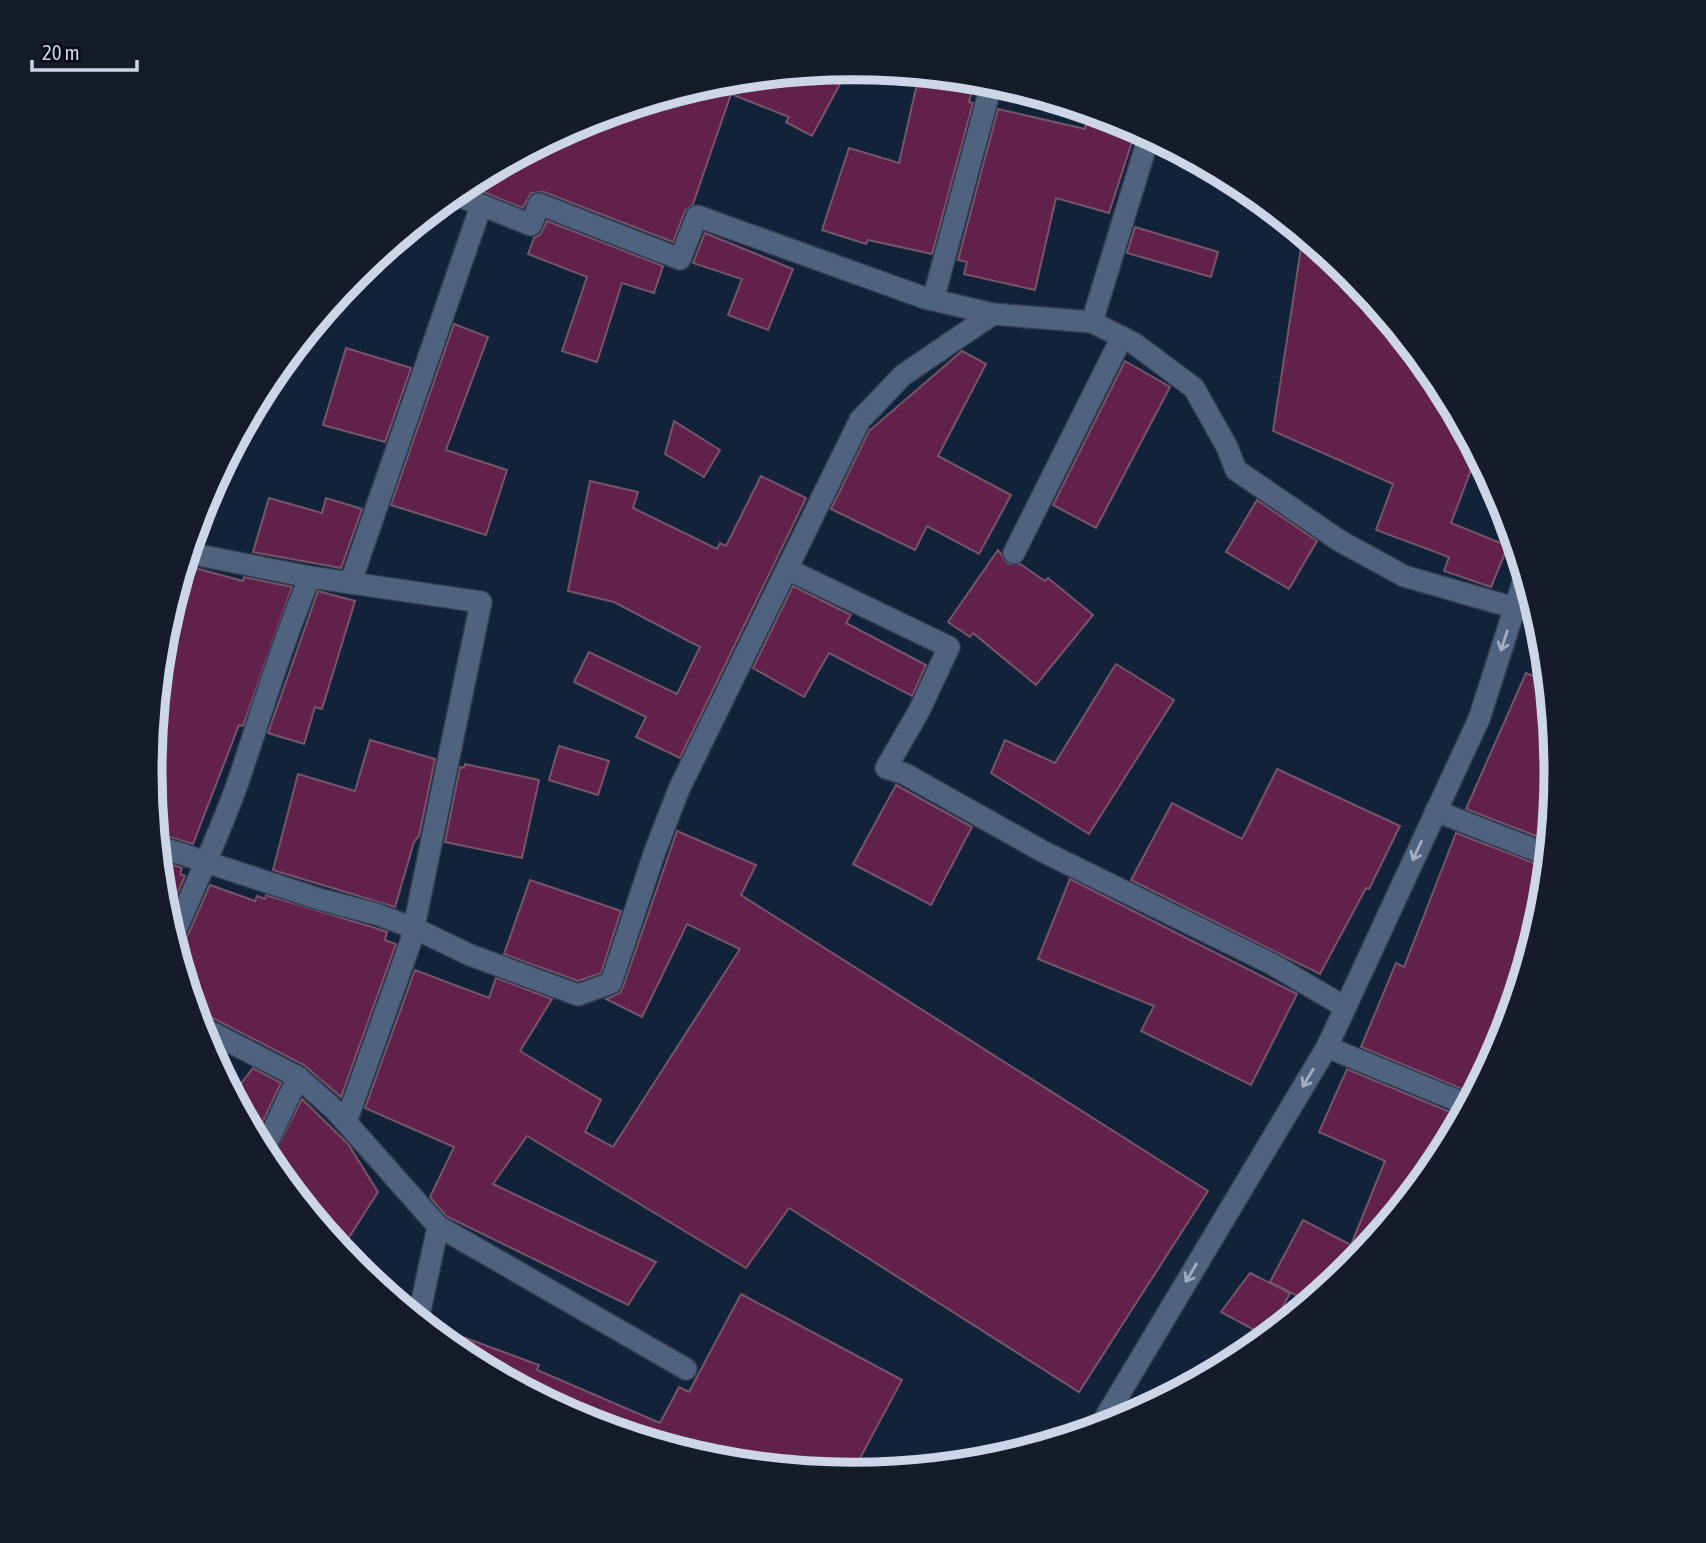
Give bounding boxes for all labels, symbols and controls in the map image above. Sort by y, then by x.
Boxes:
scale bar [32,28,136,72]
text: 20 m [42,40,80,64]
one-way arrow [1497,630,1509,652]
one-way arrow [1410,840,1424,861]
one-way arrow [1301,1068,1315,1088]
one-way arrow [1184,1263,1198,1283]

